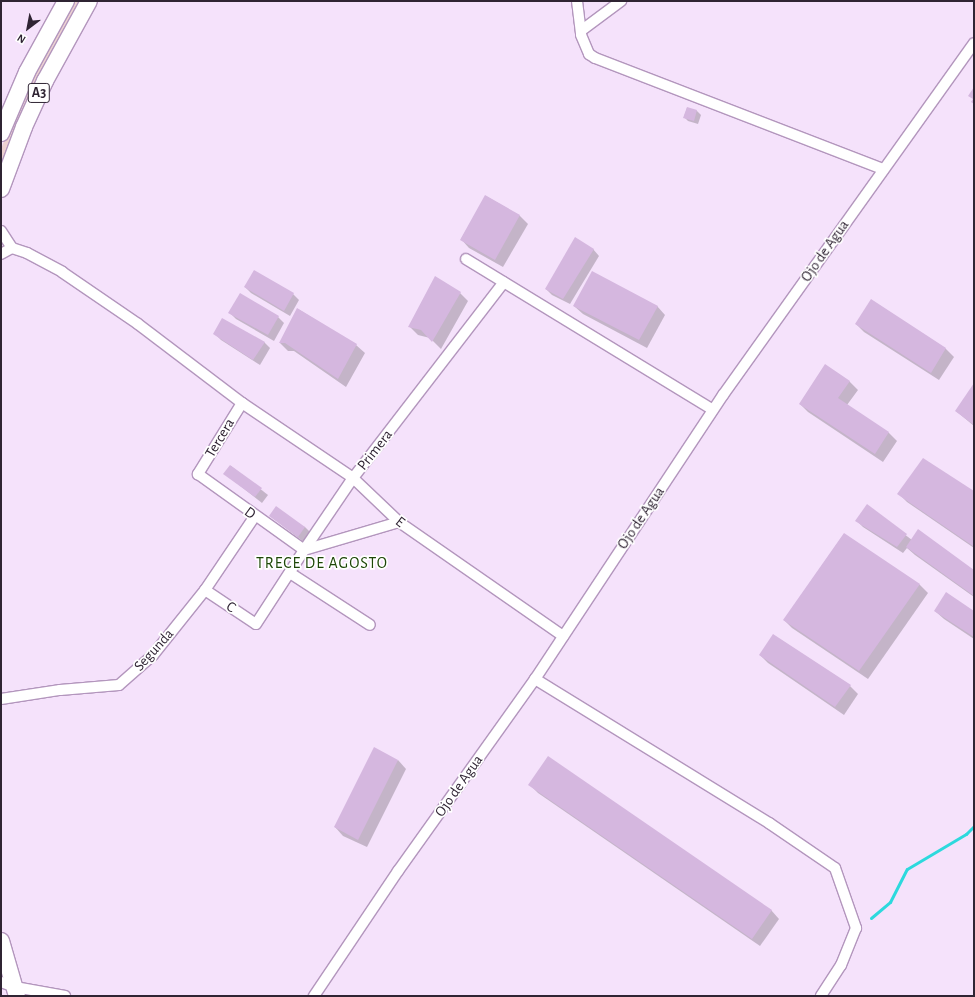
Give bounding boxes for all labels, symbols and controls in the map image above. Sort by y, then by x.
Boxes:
north arrow [8,8,48,48]
text: N [15,32,28,45]
road number: A3 [27,81,51,105]
street label: Ojo de Agua [797,217,853,285]
street label: Tercera [201,415,239,461]
street label: Primera [354,426,396,474]
street label: Ojo de Agua [614,483,668,553]
street label: D [241,503,259,523]
street label: E [392,513,408,531]
district label: TRECE DE AGOSTO [256,553,388,573]
street label: C [223,597,239,617]
street label: Segunda [130,625,178,675]
street label: Ojo de Agua [431,752,487,820]

